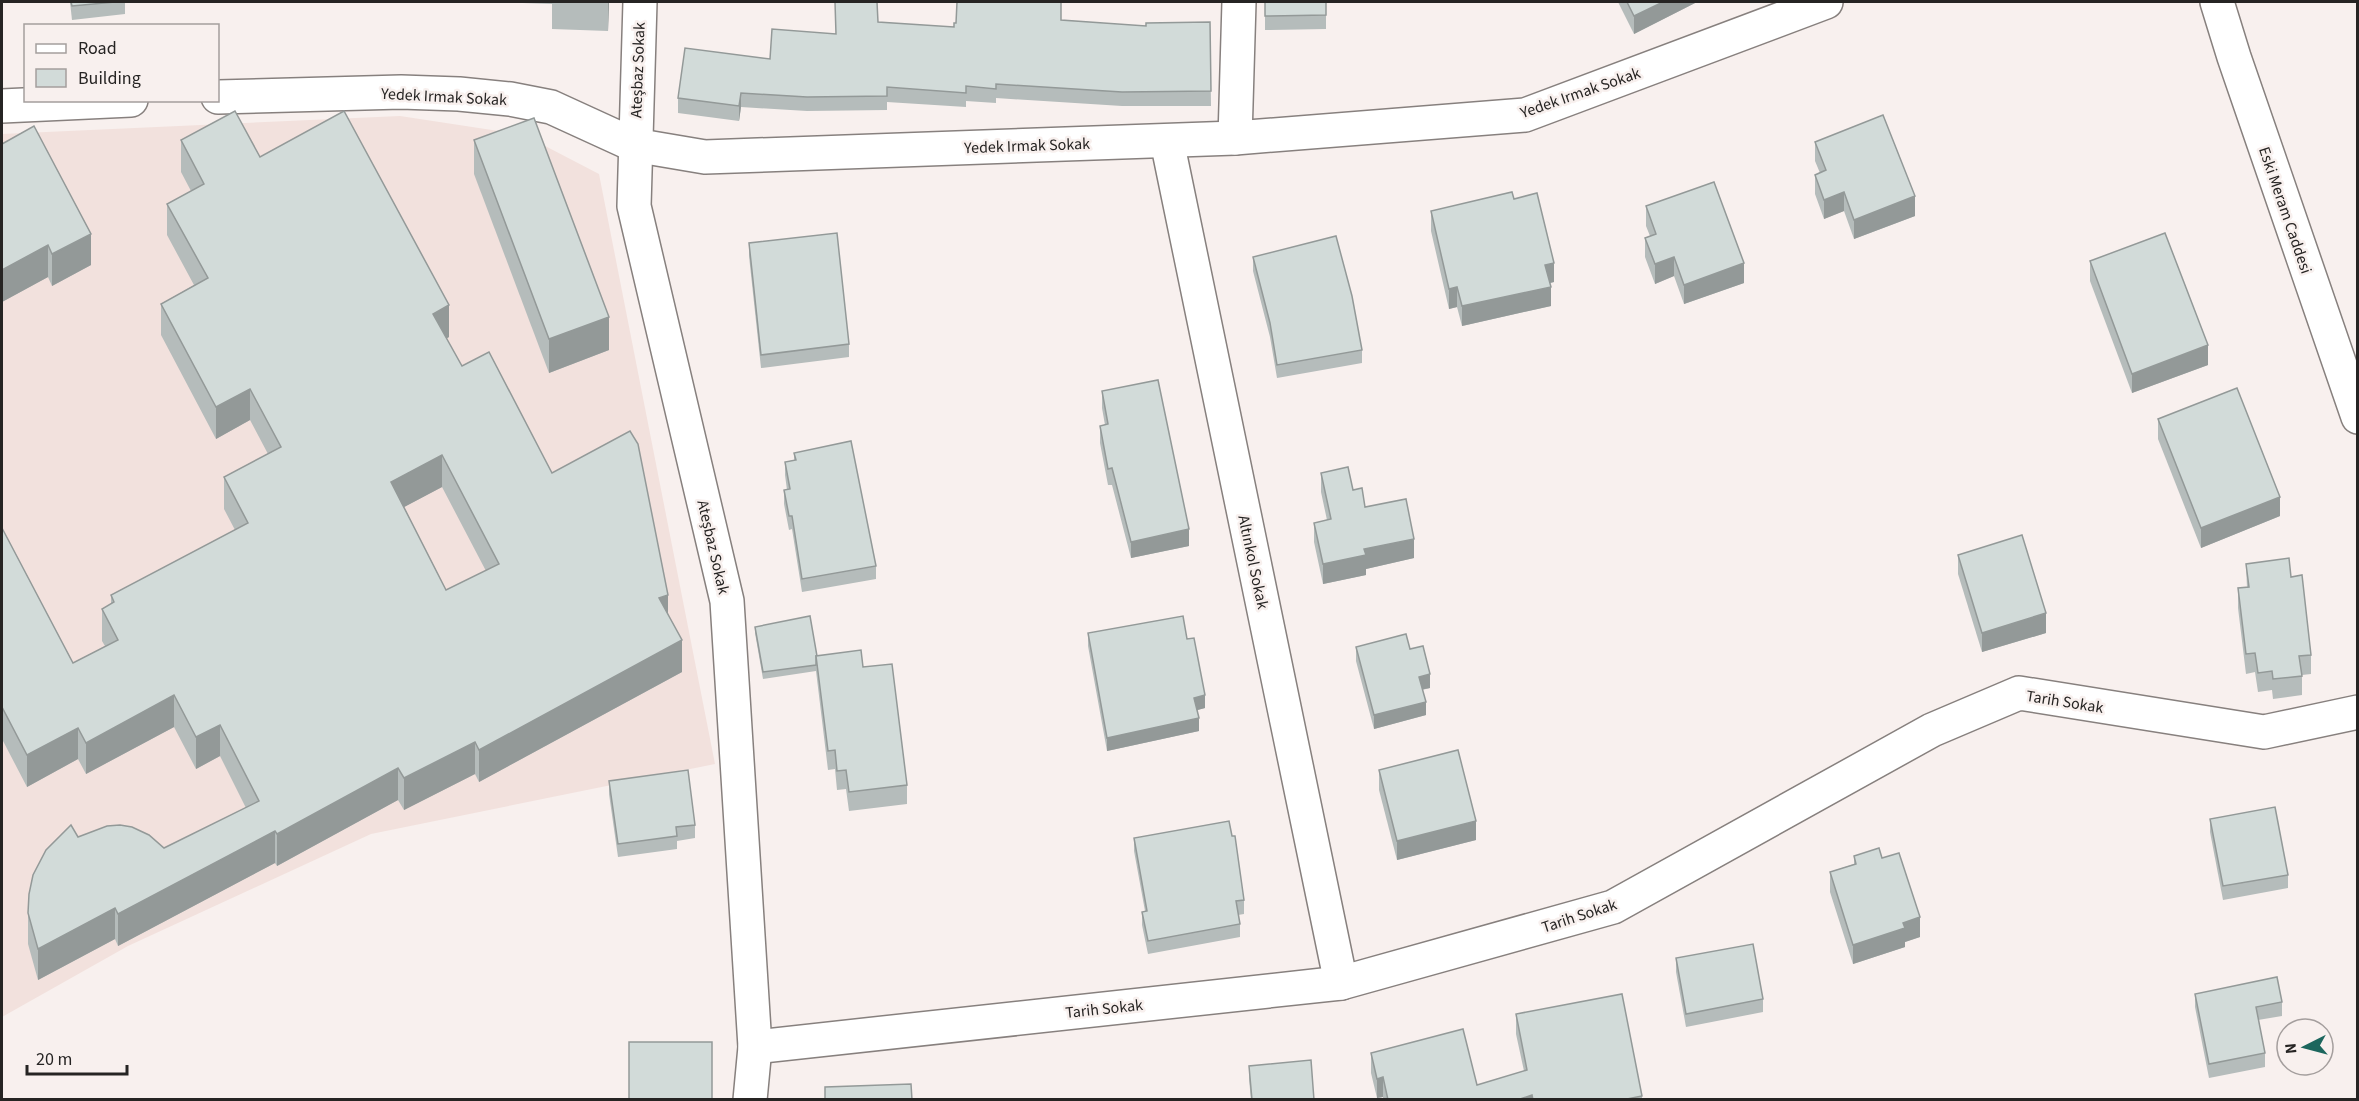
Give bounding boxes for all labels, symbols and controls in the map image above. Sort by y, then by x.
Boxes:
street label: Ateşbaz Sokak [625,22,651,118]
legend [24,24,219,102]
text: Road [78,36,117,61]
street label: Yedek Irmak Sokak [1516,62,1644,124]
text: Building [78,66,141,91]
street label: Yedek Irmak Sokak [379,83,508,111]
street label: Yedek Irmak Sokak [963,133,1090,159]
street label: Eski Meram Caddesi [2253,144,2317,277]
street label: Ateşbaz Sokak [692,498,735,597]
street label: Altınkol Sokak [1232,513,1274,611]
street label: Tarih Sokak [2025,685,2105,719]
street label: Tarih Sokak [1539,893,1620,938]
street label: Tarih Sokak [1064,994,1144,1024]
north arrow [2275,1017,2335,1077]
scale bar [27,1038,128,1076]
text: N [2280,1042,2303,1055]
text: 20 m [36,1047,72,1072]

